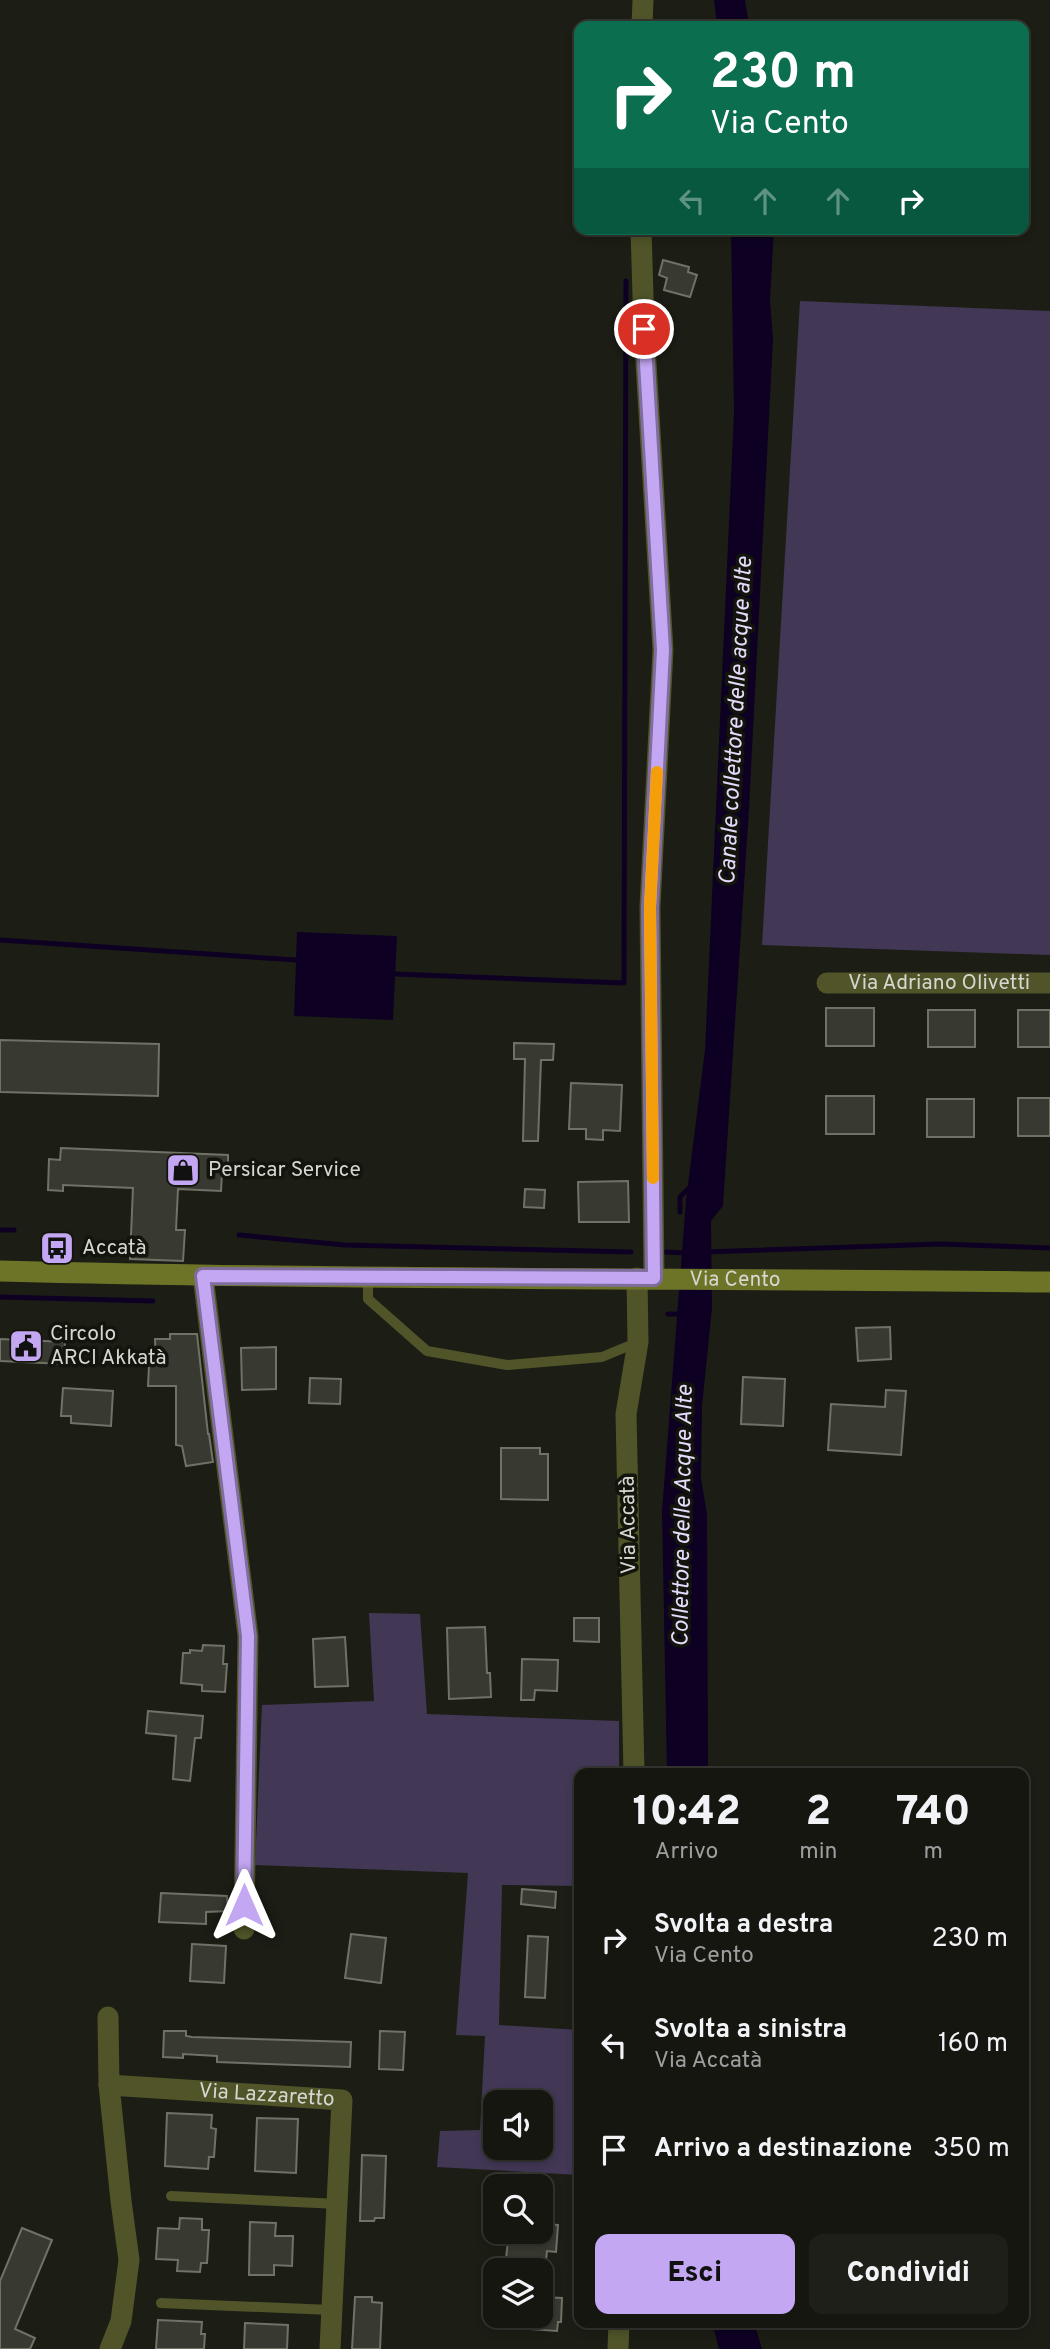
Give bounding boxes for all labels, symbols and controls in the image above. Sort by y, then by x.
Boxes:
text: 230 m [710,44,856,106]
icon: right [595,49,686,140]
text: Via Cento [710,105,849,145]
icon: left [673,182,711,220]
icon: ahead [746,182,784,220]
icon: ahead [819,182,857,220]
icon: right [892,182,930,220]
pin [614,299,674,359]
icon: arrive [625,310,663,348]
water label: Canale collettore delle acque alte [714,555,760,886]
street label: Via Adriano Olivetti [848,970,1030,997]
shop icon: Persicar Service [164,1151,202,1189]
place label: Persicar Service [208,1157,361,1184]
bus stop icon: Accatà [38,1229,76,1267]
place label: Accatà [82,1235,147,1262]
street label: Via Cento [689,1266,781,1293]
place label: Circolo ARCI Akkatà [50,1321,167,1372]
public building icon: Circolo ARCI Akkatà [7,1327,45,1365]
water label: Collettore delle Acque Alte [667,1384,701,1647]
street label: Via Accatà [615,1475,643,1575]
text: 10:42 [632,1787,741,1840]
text: 2 [806,1787,831,1840]
text: 740 [896,1787,971,1840]
text: Arrivo [655,1838,718,1867]
text: min [799,1838,838,1867]
text: m [924,1838,943,1867]
position arrow [207,1868,281,1942]
text: Svolta a destra [654,1909,833,1942]
icon: right [595,1921,633,1959]
text: 230 m [932,1923,1008,1956]
text: Via Cento [654,1942,754,1971]
text: Svolta a sinistra [654,2014,847,2047]
icon: left [595,2026,633,2064]
text: 160 m [938,2028,1008,2061]
text: Via Accatà [654,2047,762,2076]
street label: Via Lazzaretto [198,2077,336,2113]
map controls [483,2090,553,2328]
button: sound [483,2090,553,2160]
icon: arrive [595,2131,633,2169]
text: Arrivo a destinazione [654,2133,912,2166]
text: 350 m [933,2133,1010,2166]
button: search [483,2174,553,2244]
button: Esci [595,2234,795,2314]
button: Condividi [809,2234,1008,2314]
button: layers [483,2258,553,2328]

